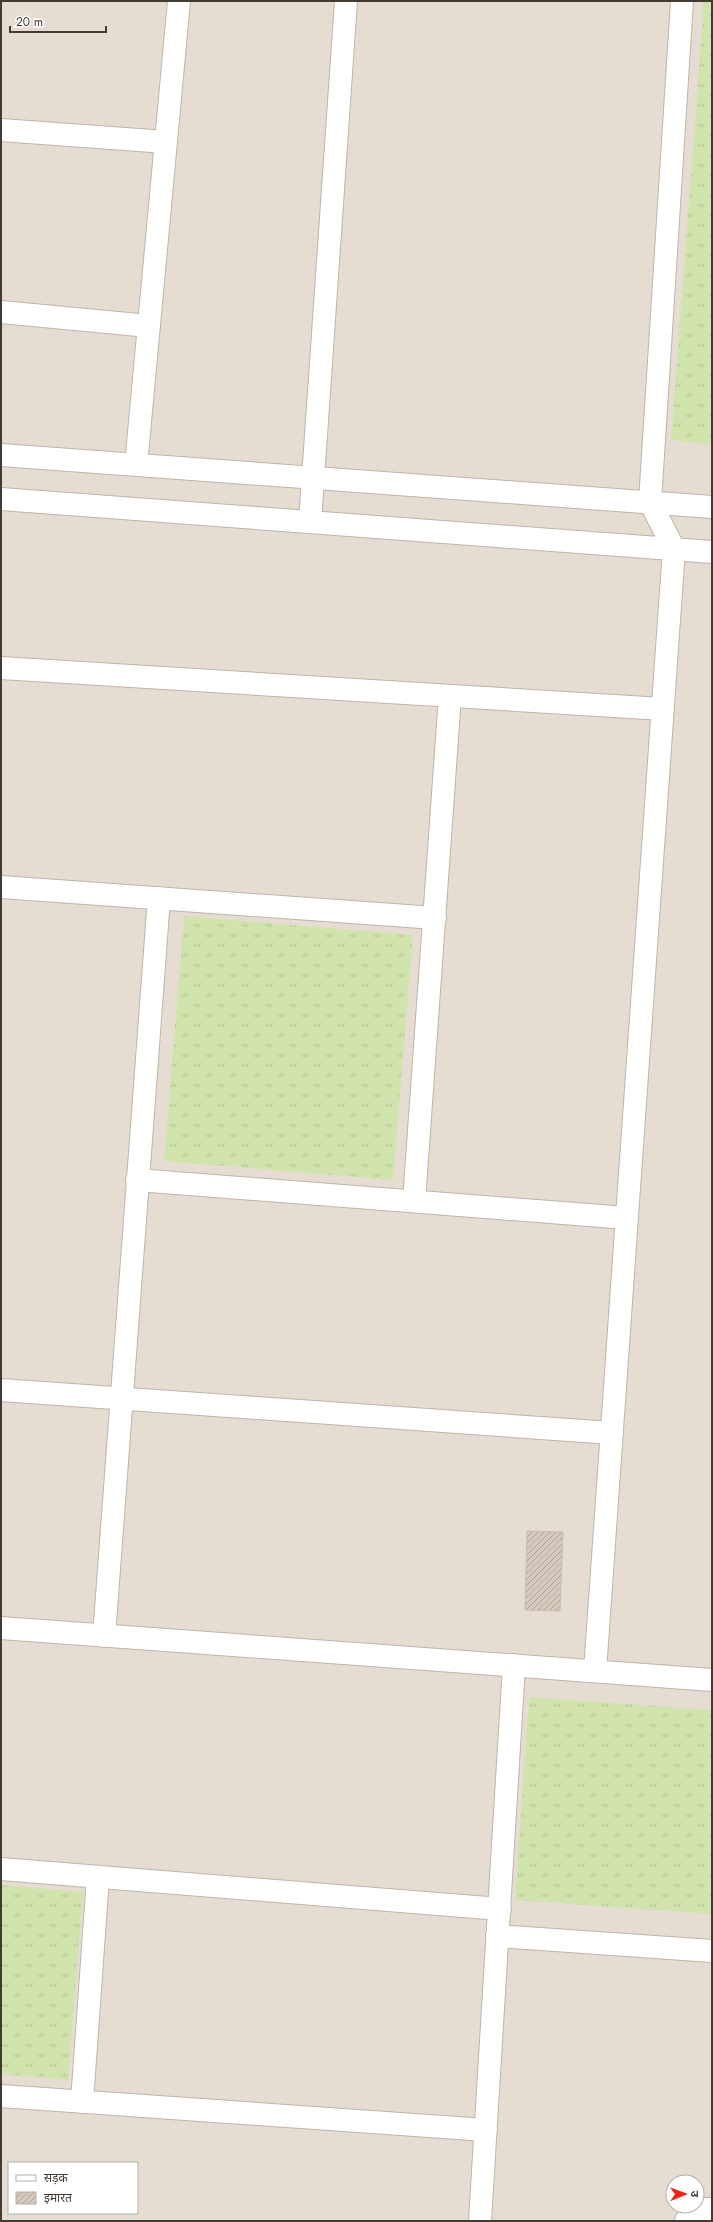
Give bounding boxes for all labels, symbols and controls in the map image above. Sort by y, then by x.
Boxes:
scale bar [10,8,106,34]
text: 20 m [16,13,43,31]
legend [8,2162,138,2214]
text: सड़क [44,2169,69,2187]
north arrow [665,2174,705,2214]
text: इमारत [44,2189,73,2207]
text: उ [687,2190,703,2198]

